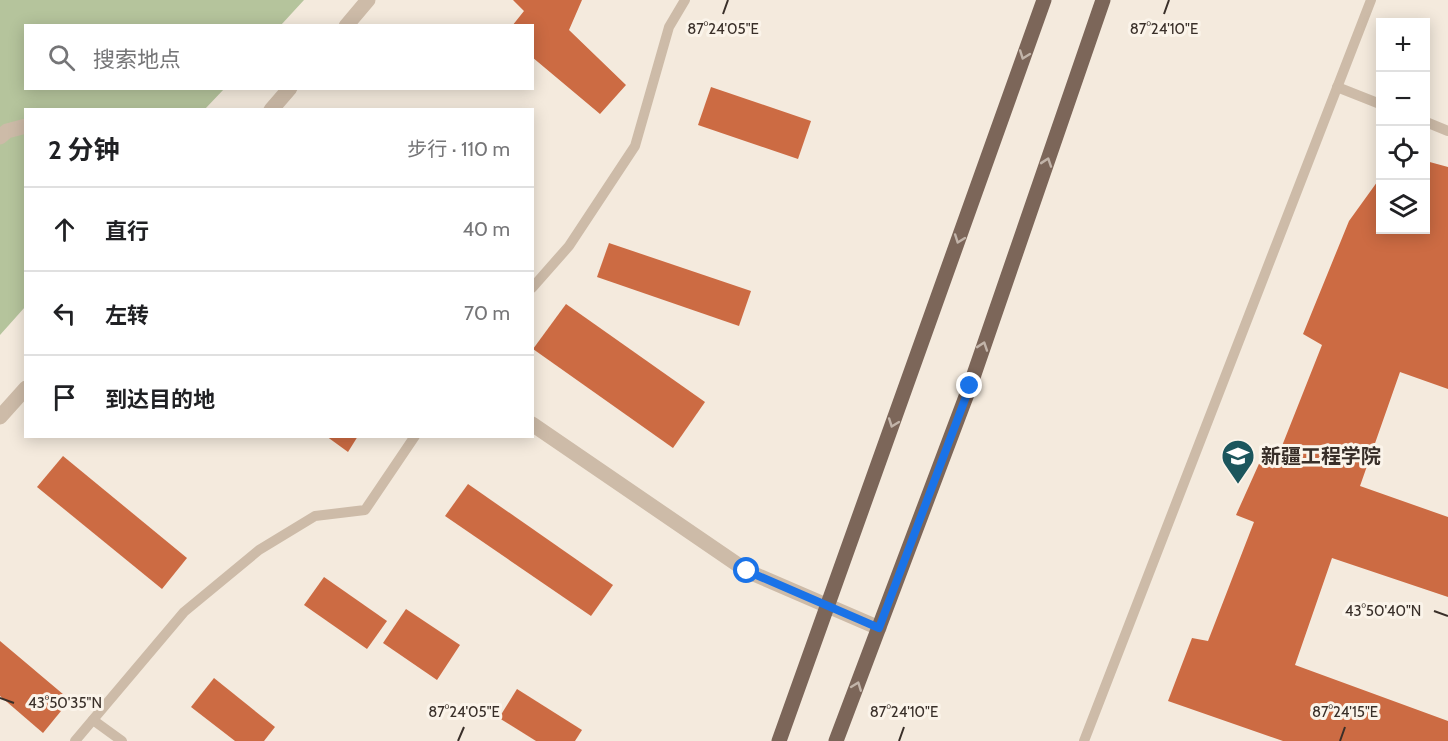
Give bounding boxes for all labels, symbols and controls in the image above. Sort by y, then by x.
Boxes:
map controls [1376,18,1430,234]
button: + [1376,18,1430,72]
text: 87°24'05"E [687,20,759,38]
text: 87°24'10"E [1130,20,1198,38]
search box [24,24,534,90]
icon: search [45,41,78,74]
text: 搜索地点 [93,46,181,73]
one-way arrow [1019,49,1032,60]
button: − [1376,72,1430,126]
button: locate [1376,126,1430,180]
text: 2 分钟 [48,134,120,166]
text: 步行 · 110 m [407,137,510,161]
one-way arrow [1040,157,1052,168]
button: layers [1376,180,1430,234]
icon: ahead [48,213,81,246]
text: 40 m [462,217,510,241]
text: 直行 [105,218,149,245]
one-way arrow [953,233,966,244]
icon: left [48,297,81,330]
text: 70 m [464,301,510,325]
text: 左转 [105,302,149,329]
one-way arrow [976,341,989,352]
route end [956,372,982,398]
icon: arrive [48,381,81,414]
text: 到达目的地 [105,386,215,413]
one-way arrow [888,417,901,427]
school or university icon: 新疆工程学院 [1220,438,1256,485]
place label: 新疆工程学院 [1261,444,1381,468]
route start [733,557,759,583]
text: 43°50'40"N [1345,602,1421,620]
one-way arrow [850,681,862,692]
text: 43°50'35"N [28,694,102,712]
text: 87°24'05"E [428,703,500,721]
text: 87°24'10"E [870,703,938,721]
text: 87°24'15"E [1312,703,1378,721]

